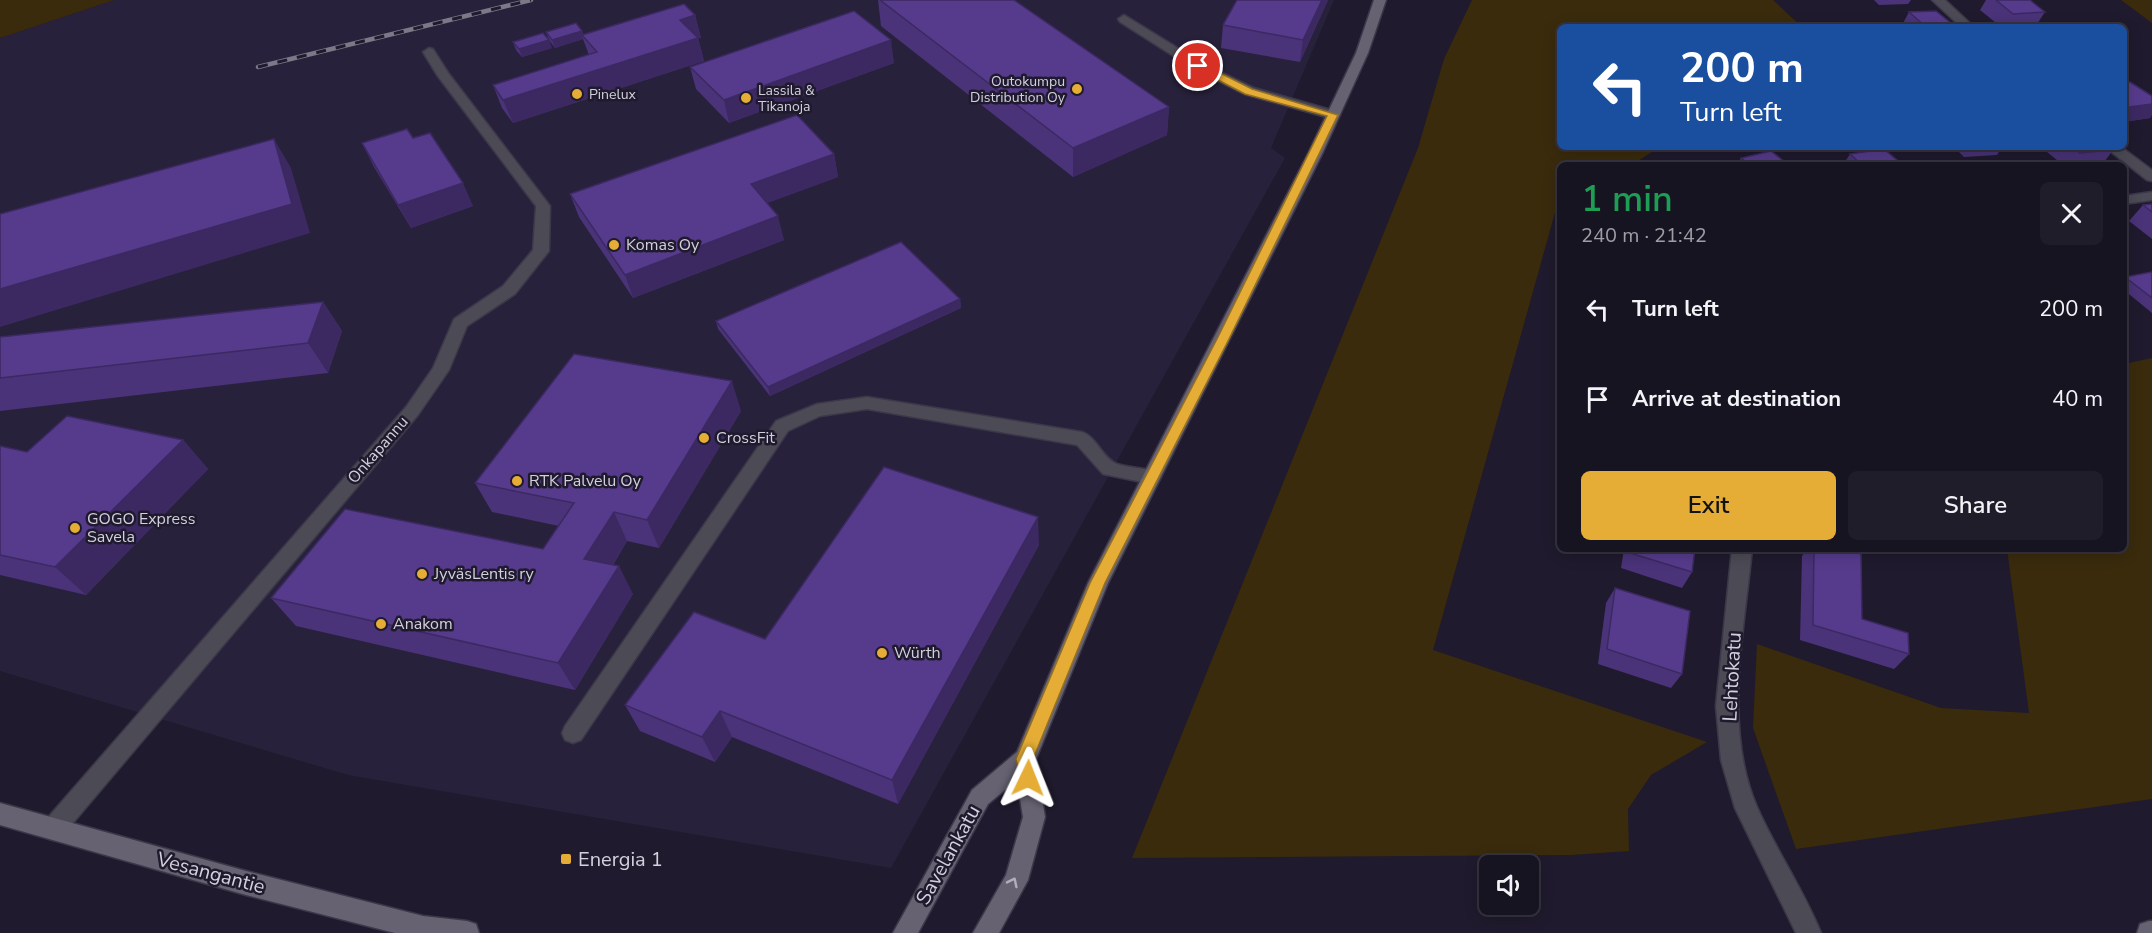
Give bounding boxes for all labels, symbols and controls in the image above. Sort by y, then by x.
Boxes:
pin [1172,40,1223,91]
text: 200 m [1680,40,1804,97]
icon: left [1581,48,1659,126]
icon: arrive [1181,49,1214,82]
place label: Outokumpu Distribution Oy [970,72,1066,107]
place label: Lassila & Tikanoja [758,81,815,116]
marker: Outokumpu Distribution Oy [1070,82,1084,96]
place label: Pinelux [589,85,637,104]
marker: Pinelux [570,87,584,101]
marker: Lassila & Tikanoja [739,91,753,105]
text: Turn left [1680,94,1781,131]
text: 1 min [1581,175,1673,224]
button: close [2040,182,2103,245]
text: 240 m · 21:42 [1581,222,1707,249]
place label: Komas Oy [626,234,700,256]
marker: Komas Oy [607,238,621,252]
icon: left [1581,293,1614,326]
text: Turn left [1632,294,1719,324]
text: 200 m [2039,294,2103,324]
icon: arrive [1581,383,1614,416]
text: Arrive at destination [1632,384,1841,414]
text: 40 m [2052,384,2103,414]
street label: Onkapannu [343,412,413,488]
place label: CrossFit [716,427,775,449]
marker: CrossFit [697,431,711,445]
place label: RTK Palvelu Oy [529,470,642,492]
button: Exit [1581,471,1836,540]
button: Share [1848,471,2103,540]
marker: RTK Palvelu Oy [510,474,524,488]
place label: GOGO Express Savela [87,508,195,548]
marker: GOGO Express Savela [68,521,82,535]
place label: JyväsLentis ry [433,563,535,585]
marker: JyväsLentis ry [415,567,429,581]
place label: Anakom [393,613,453,635]
marker: Anakom [374,617,388,631]
street label: Lehtokatu [1716,632,1748,722]
place label: Würth [894,642,941,664]
marker: Würth [875,646,889,660]
position arrow [996,746,1060,810]
street label: Savelankatu [909,800,987,910]
street label: Vesangantie [153,845,268,900]
place label: Energia 1 [578,846,663,873]
marker: Energia 1 [559,852,573,866]
map controls [1479,855,1539,915]
button: sound [1479,855,1539,915]
one-way arrow [1006,877,1018,888]

